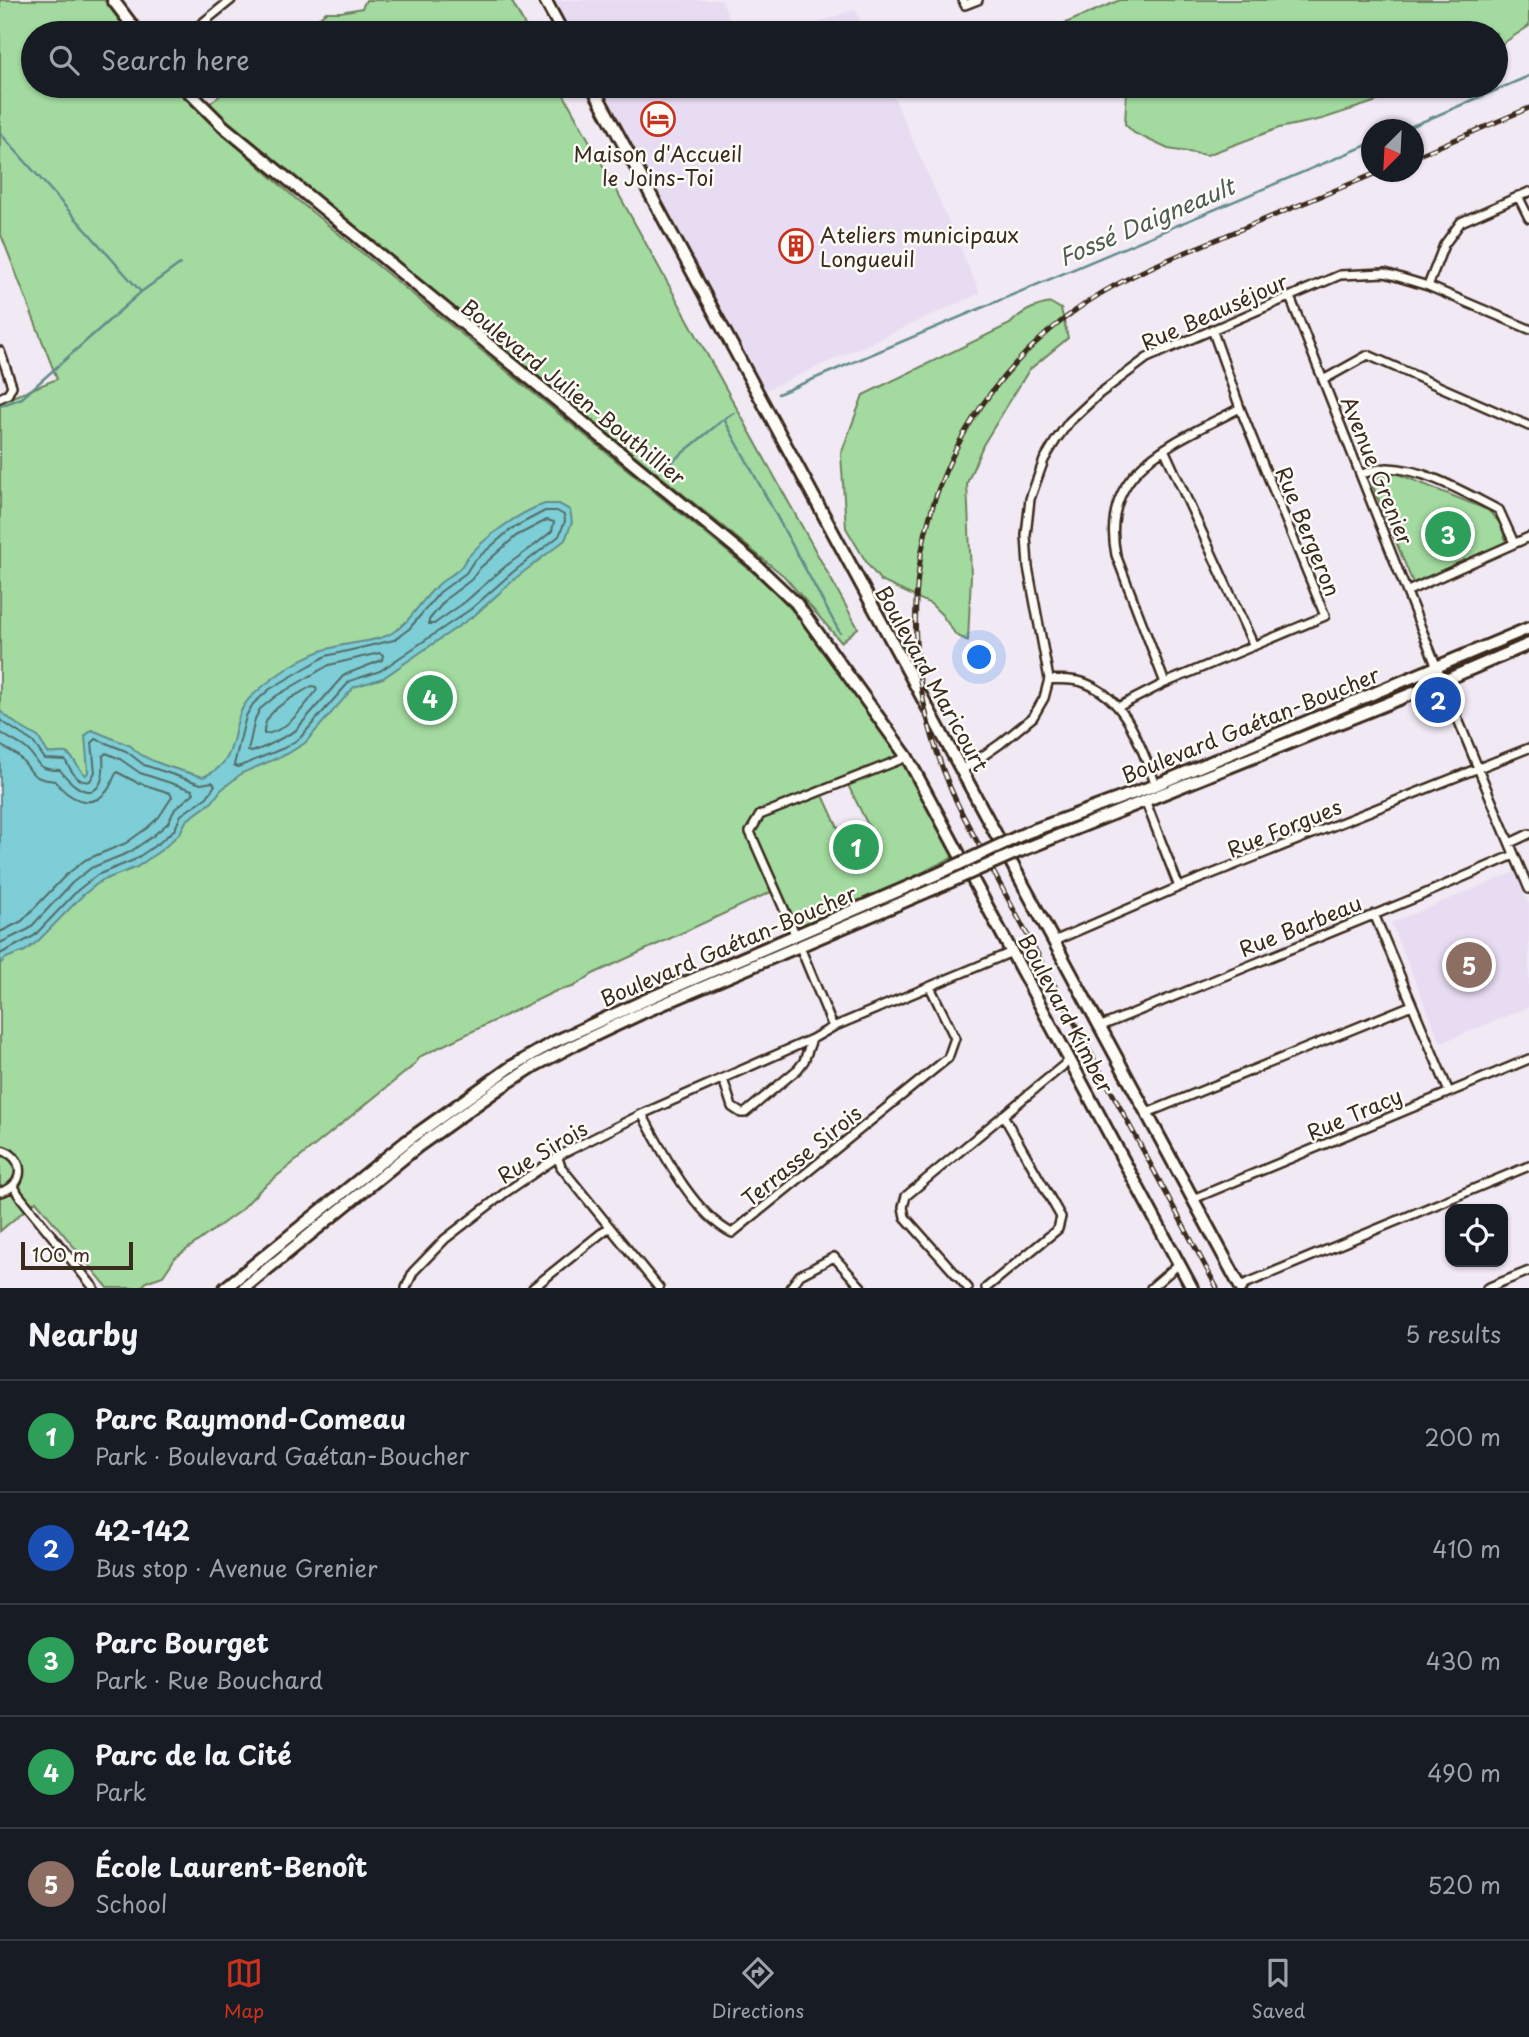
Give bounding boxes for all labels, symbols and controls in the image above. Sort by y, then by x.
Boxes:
search box [21,21,1508,98]
text: Search here [101,40,250,79]
icon: search [45,41,83,79]
hotel icon: Maison d'Accueil le Joins-Toi [639,100,677,138]
north arrow [1361,119,1424,182]
place label: Maison d'Accueil le Joins-Toi [574,137,742,193]
water label: Fossé Daigneault [1053,167,1242,274]
place label: Ateliers municipaux Longueuil [820,218,1019,274]
building icon: Ateliers municipaux Longueuil [777,227,815,265]
street label: Rue Beauséjour [1135,264,1293,358]
street label: Boulevard Julien-Bouthillier [455,290,693,492]
street label: Avenue Grenier [1334,391,1422,549]
street label: Rue Bergeron [1268,461,1350,601]
pin: 3 [1425,508,1471,560]
street label: Boulevard Maricourt [868,579,998,777]
your location [962,640,996,674]
street label: Boulevard Gaétan-Boucher [1116,657,1384,790]
pin: 4 [407,672,453,724]
pin: 2 [1415,674,1461,726]
street label: Rue Forgues [1222,790,1346,864]
pin: 1 [833,821,879,873]
street label: Boulevard Gaétan-Boucher [595,876,861,1014]
street label: Rue Barbeau [1234,886,1366,964]
street label: Boulevard Kimber [1011,927,1123,1099]
pin: 5 [1446,939,1492,991]
street label: Rue Tracy [1301,1079,1407,1147]
street label: Terrasse Sirois [734,1097,868,1213]
street label: Rue Sirois [491,1112,593,1190]
map controls [1445,1204,1508,1267]
button: locate [1445,1204,1508,1267]
scale bar [21,1239,133,1271]
text: 100 m [32,1240,90,1268]
text: Nearby [28,1311,138,1356]
text: 5 results [1405,1316,1501,1351]
text: Parc Raymond-Comeau [95,1399,406,1438]
text: 1 [46,1419,57,1454]
text: 200 m [1424,1419,1501,1454]
text: Park · Boulevard Gaétan-Boucher [95,1438,469,1473]
text: 42-142 [95,1511,190,1550]
text: 2 [43,1531,59,1566]
text: 410 m [1432,1531,1501,1566]
text: Bus stop · Avenue Grenier [95,1550,377,1585]
text: Parc Bourget [95,1623,269,1662]
text: 3 [43,1643,59,1678]
text: 430 m [1426,1643,1501,1678]
text: Park · Rue Bouchard [95,1662,323,1697]
text: Parc de la Cité [95,1735,292,1774]
text: 4 [43,1755,59,1790]
text: 490 m [1427,1755,1501,1790]
text: Park [95,1774,146,1809]
text: École Laurent-Benoît [95,1847,367,1886]
text: 5 [44,1867,58,1902]
text: 520 m [1428,1867,1501,1902]
text: School [95,1886,167,1921]
tab: Map [224,1954,264,2024]
tab: Directions [712,1954,804,2024]
tab: Saved [1251,1954,1305,2024]

